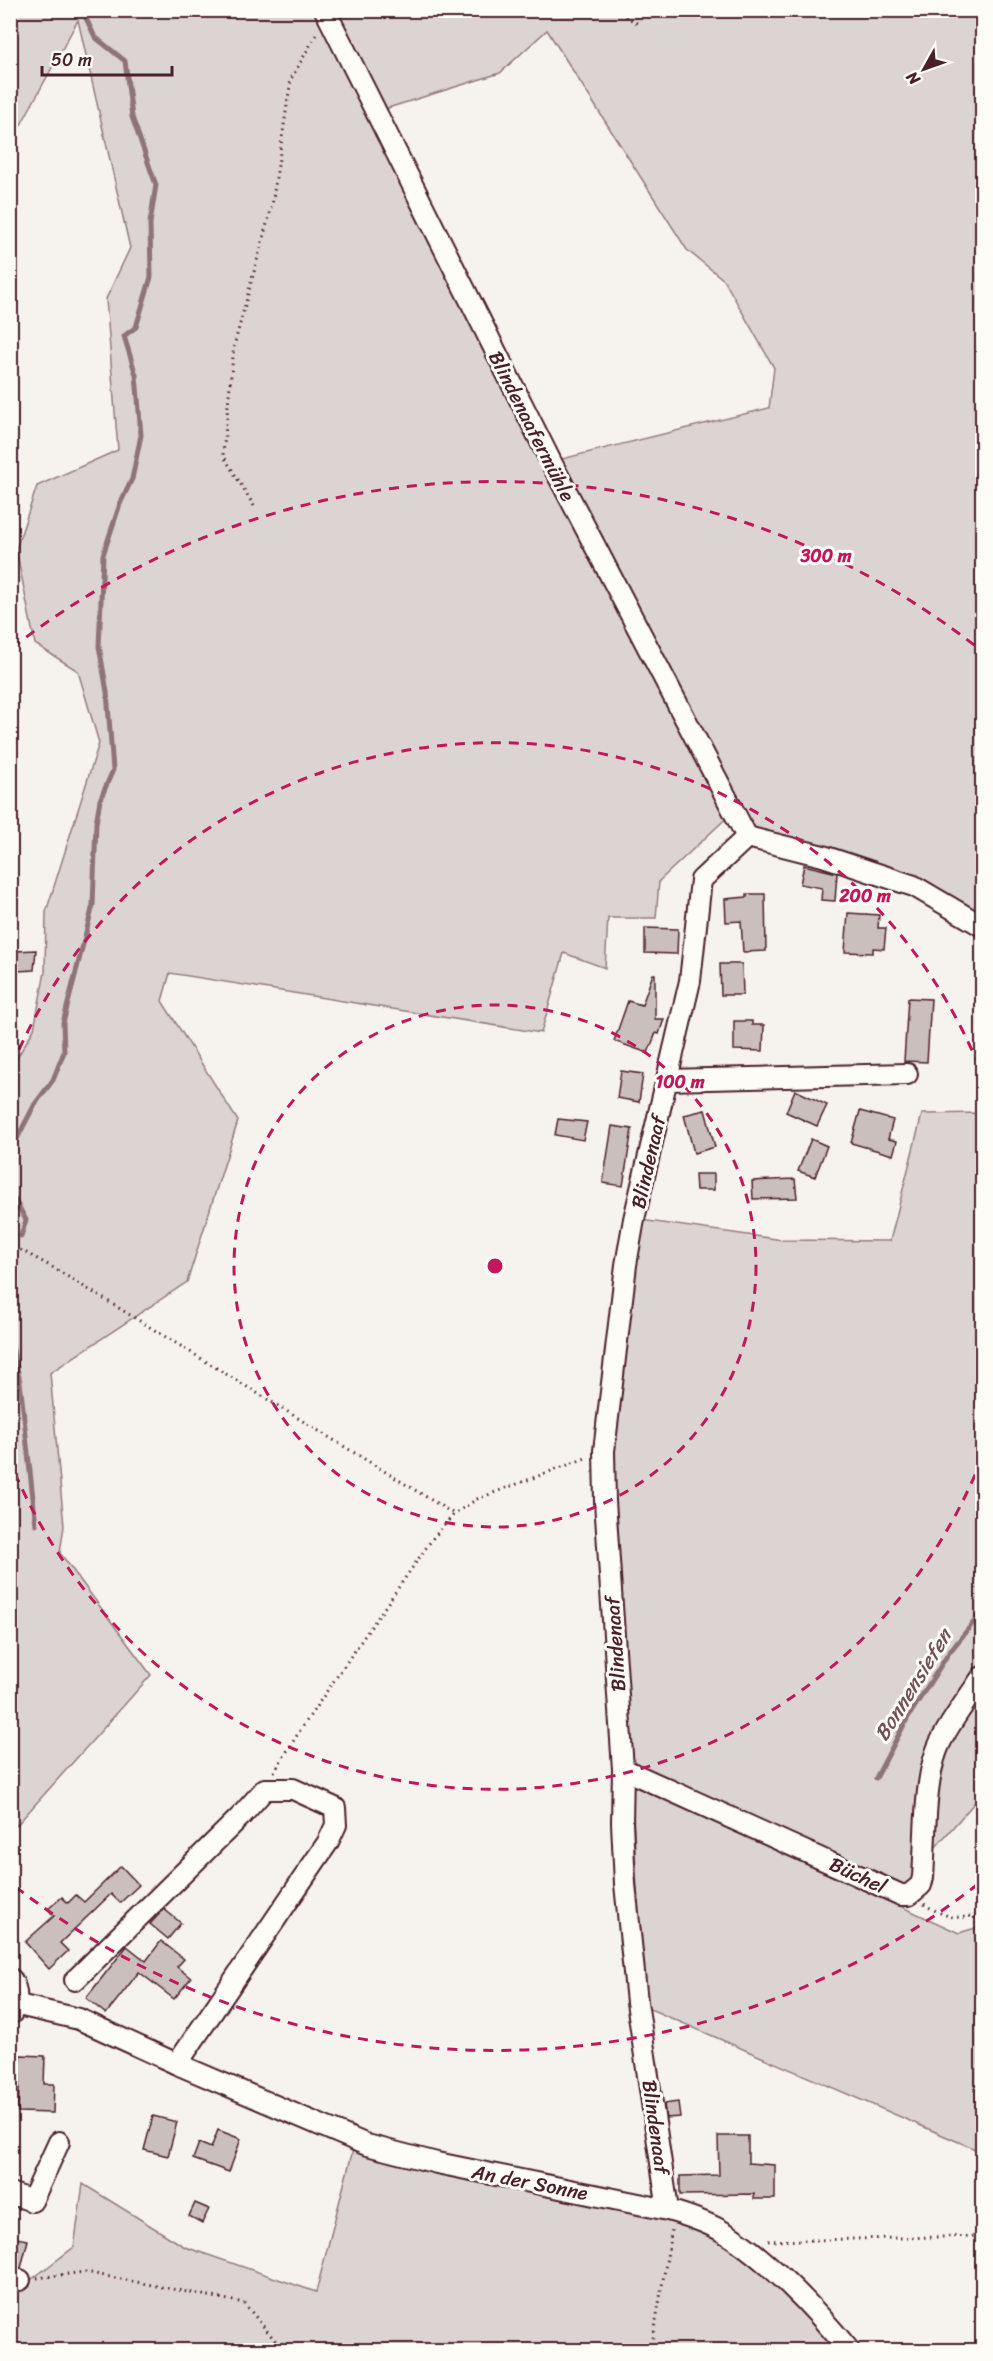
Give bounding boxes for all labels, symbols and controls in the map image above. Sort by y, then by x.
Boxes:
scale bar [42,39,172,77]
north arrow [894,39,954,99]
text: 50 m [51,44,92,76]
text: N [898,64,928,93]
street label: Blindenaafermühle [478,345,585,508]
text: 300 m [799,540,852,572]
text: 200 m [838,880,891,912]
text: 100 m [656,1066,705,1098]
street label: Blindenaaf [621,1110,677,1212]
centre of rings [485,1256,505,1276]
street label: Blindenaaf [595,1593,636,1693]
water label: Bonnensiefen [863,1619,964,1749]
street label: Büchel [823,1847,893,1904]
street label: Blindenaaf [632,2078,680,2179]
street label: An der Sonne [468,2154,591,2211]

